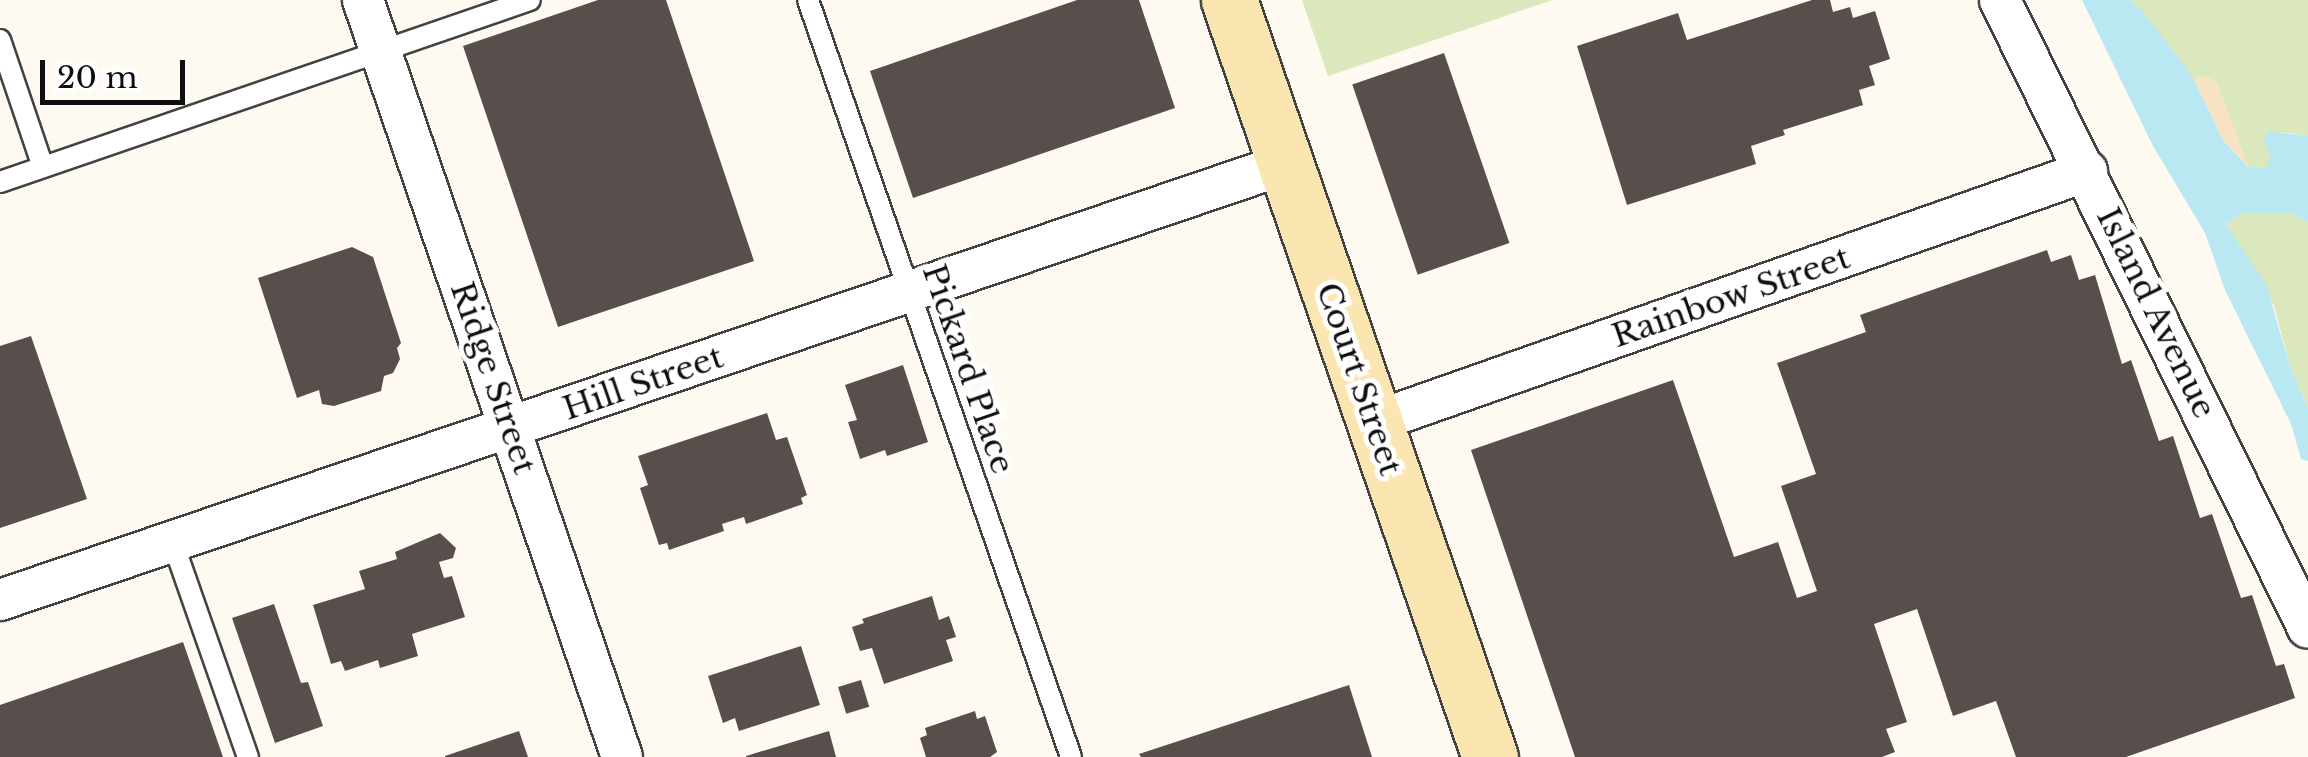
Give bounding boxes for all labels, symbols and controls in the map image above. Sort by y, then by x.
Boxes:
scale bar [45,40,190,102]
text: 20 m [57,59,138,96]
street label: Island Avenue [2088,201,2224,425]
street label: Rainbow Street [1607,238,1855,356]
street label: Pickard Place [914,259,1022,479]
street label: Ridge Street [442,277,544,479]
street label: Court Street [1308,278,1410,480]
street label: Hill Street [558,338,728,428]

